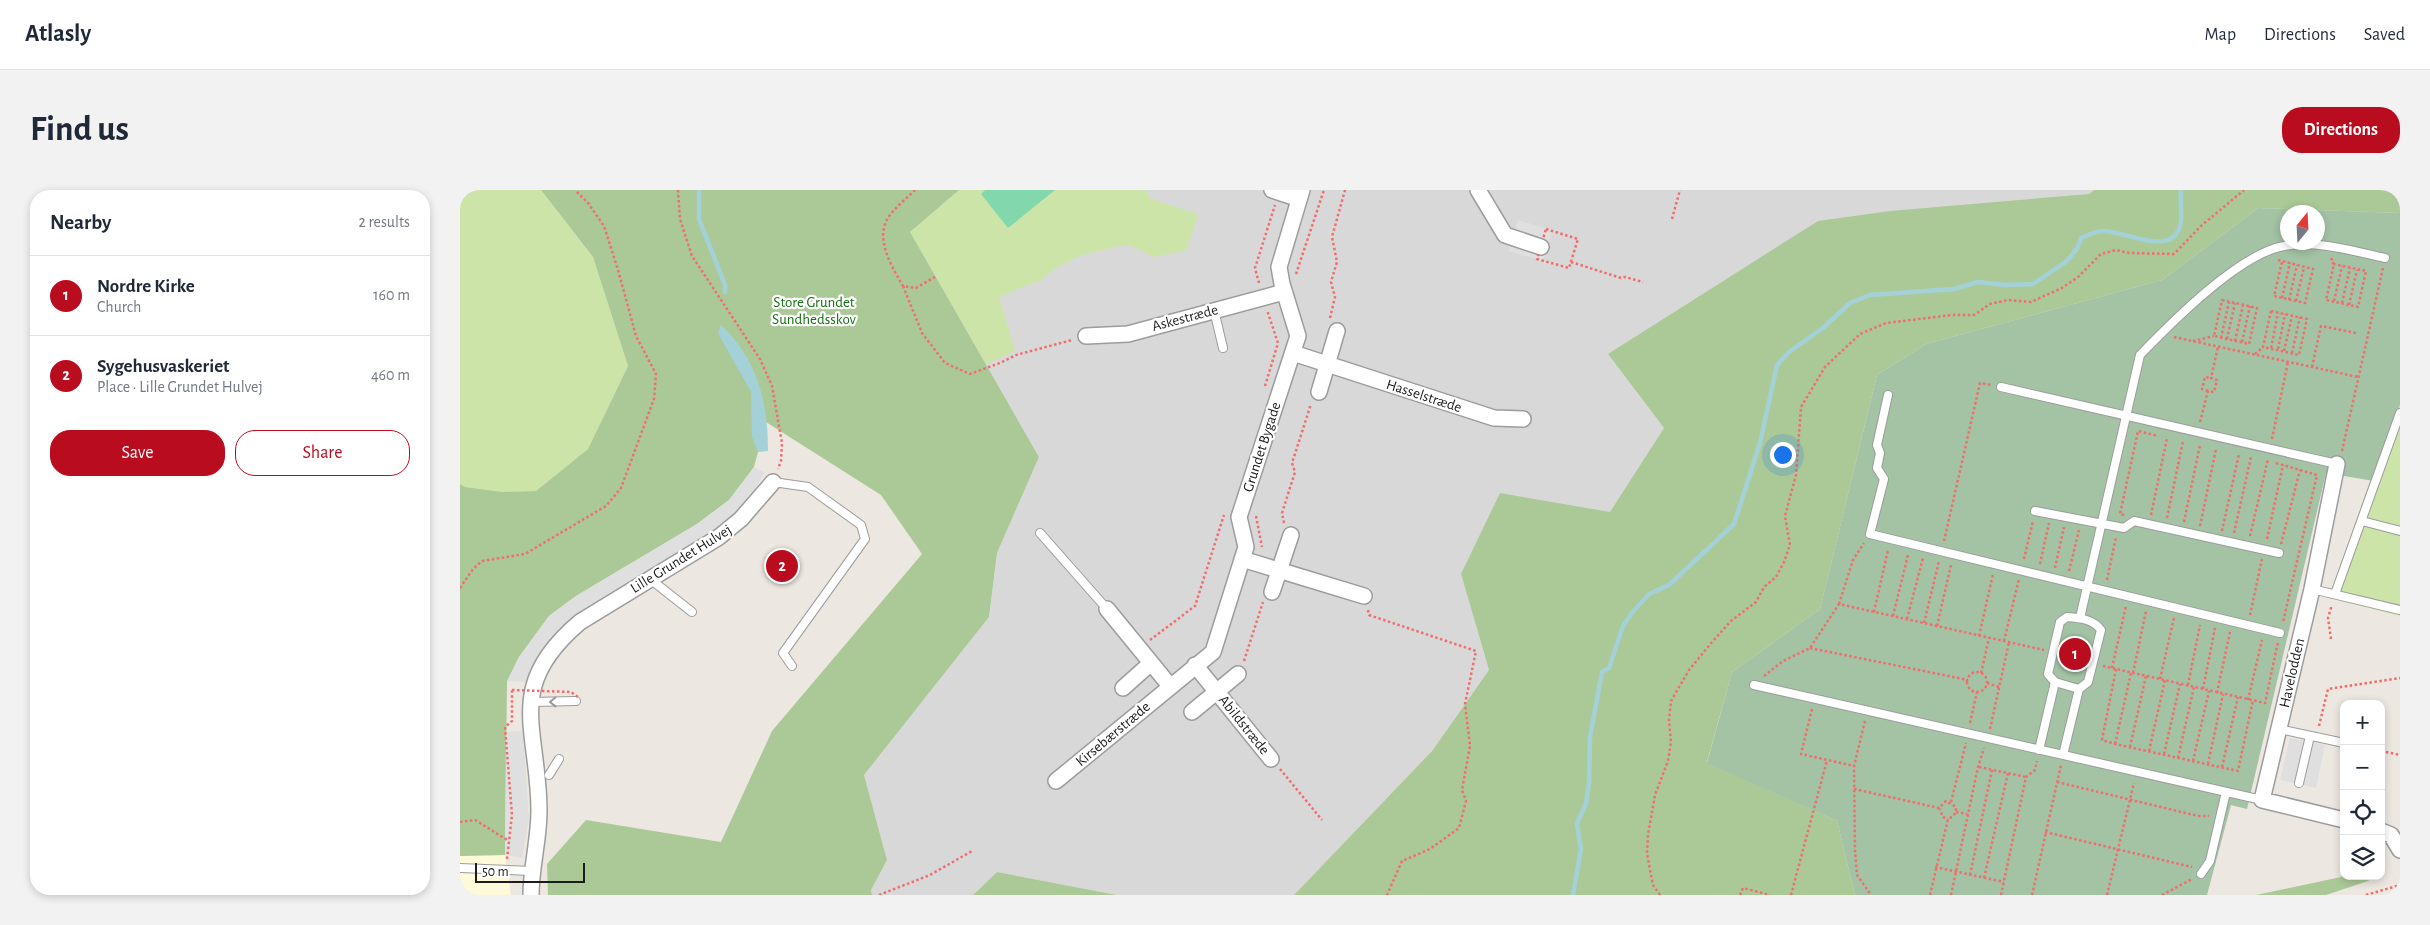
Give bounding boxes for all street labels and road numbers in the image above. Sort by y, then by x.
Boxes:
street label: Askestræde [1150,302,1220,334]
street label: Hasselstræde [1384,377,1464,415]
street label: Grundet Bygade [1240,400,1284,494]
street label: Lille Grundet Hulvej [628,522,734,596]
street label: Havelodden [2277,637,2307,709]
street label: Abildstræde [1216,693,1272,758]
street label: Kirsebærstræde [1073,699,1153,769]

